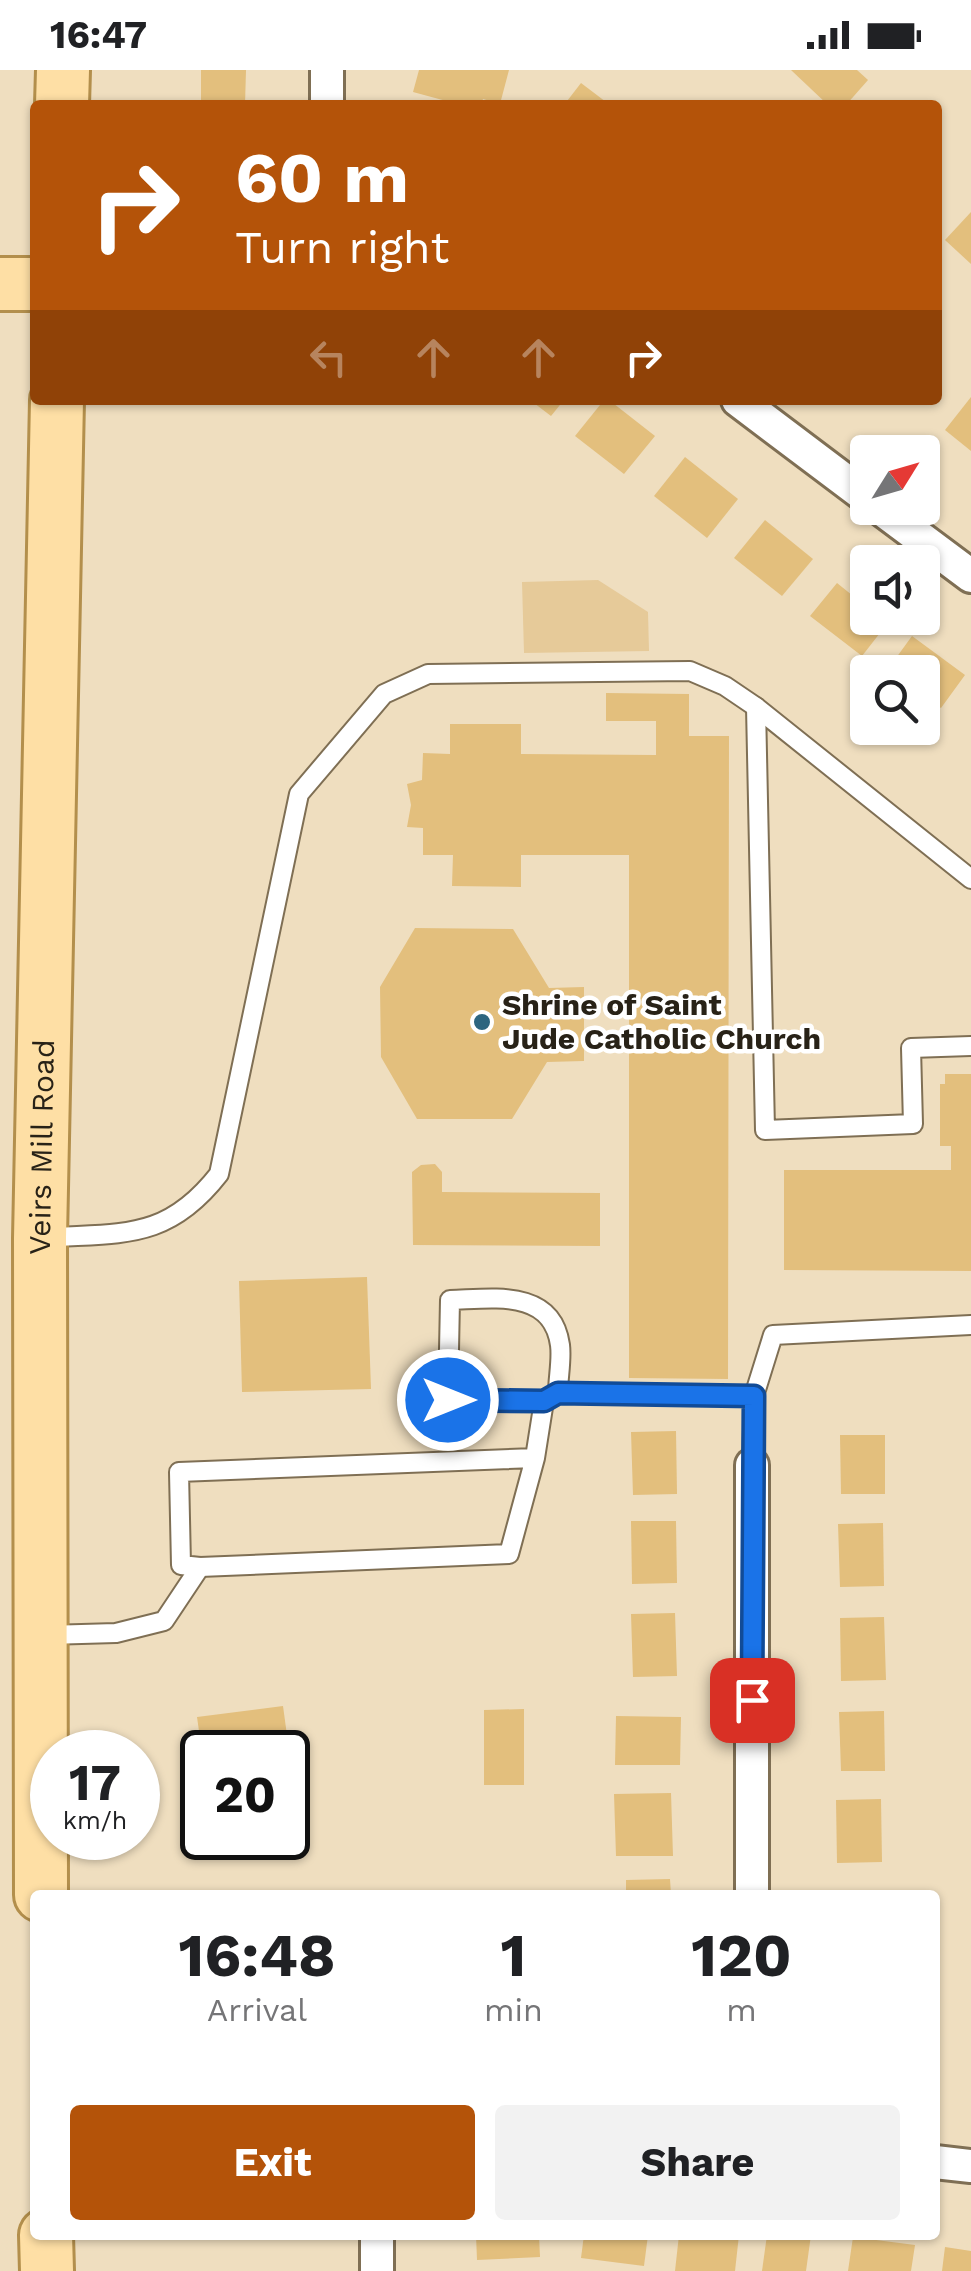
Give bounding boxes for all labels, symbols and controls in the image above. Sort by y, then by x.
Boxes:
text: 16:47 [50,13,147,57]
text: 60 m [235,137,409,219]
icon: right [70,140,200,270]
text: Turn right [235,221,449,274]
icon: left [301,330,356,385]
icon: ahead [406,330,461,385]
icon: ahead [511,330,566,385]
icon: right [616,330,671,385]
north arrow [850,435,940,525]
map controls [850,435,940,745]
button: sound [850,545,940,635]
button: search [850,655,940,745]
place label: Shrine of Saint Jude Catholic Church [502,987,821,1056]
marker: Shrine of Saint Jude Catholic Church [471,1011,493,1033]
street label: Veirs Mill Road [22,1039,61,1255]
position arrow [396,1348,500,1452]
pin [710,1658,795,1743]
icon: arrive [725,1673,780,1728]
speed limit sign: 20 [180,1730,310,1860]
text: 17 [69,1753,121,1812]
text: km/h [63,1806,127,1835]
text: 16:48 [178,1920,336,1991]
text: 1 [501,1920,526,1991]
text: 120 [691,1920,792,1991]
text: Arrival [207,1991,307,2029]
text: min [484,1991,543,2029]
text: m [726,1991,757,2029]
button: Exit [70,2105,475,2220]
button: Share [495,2105,900,2220]

